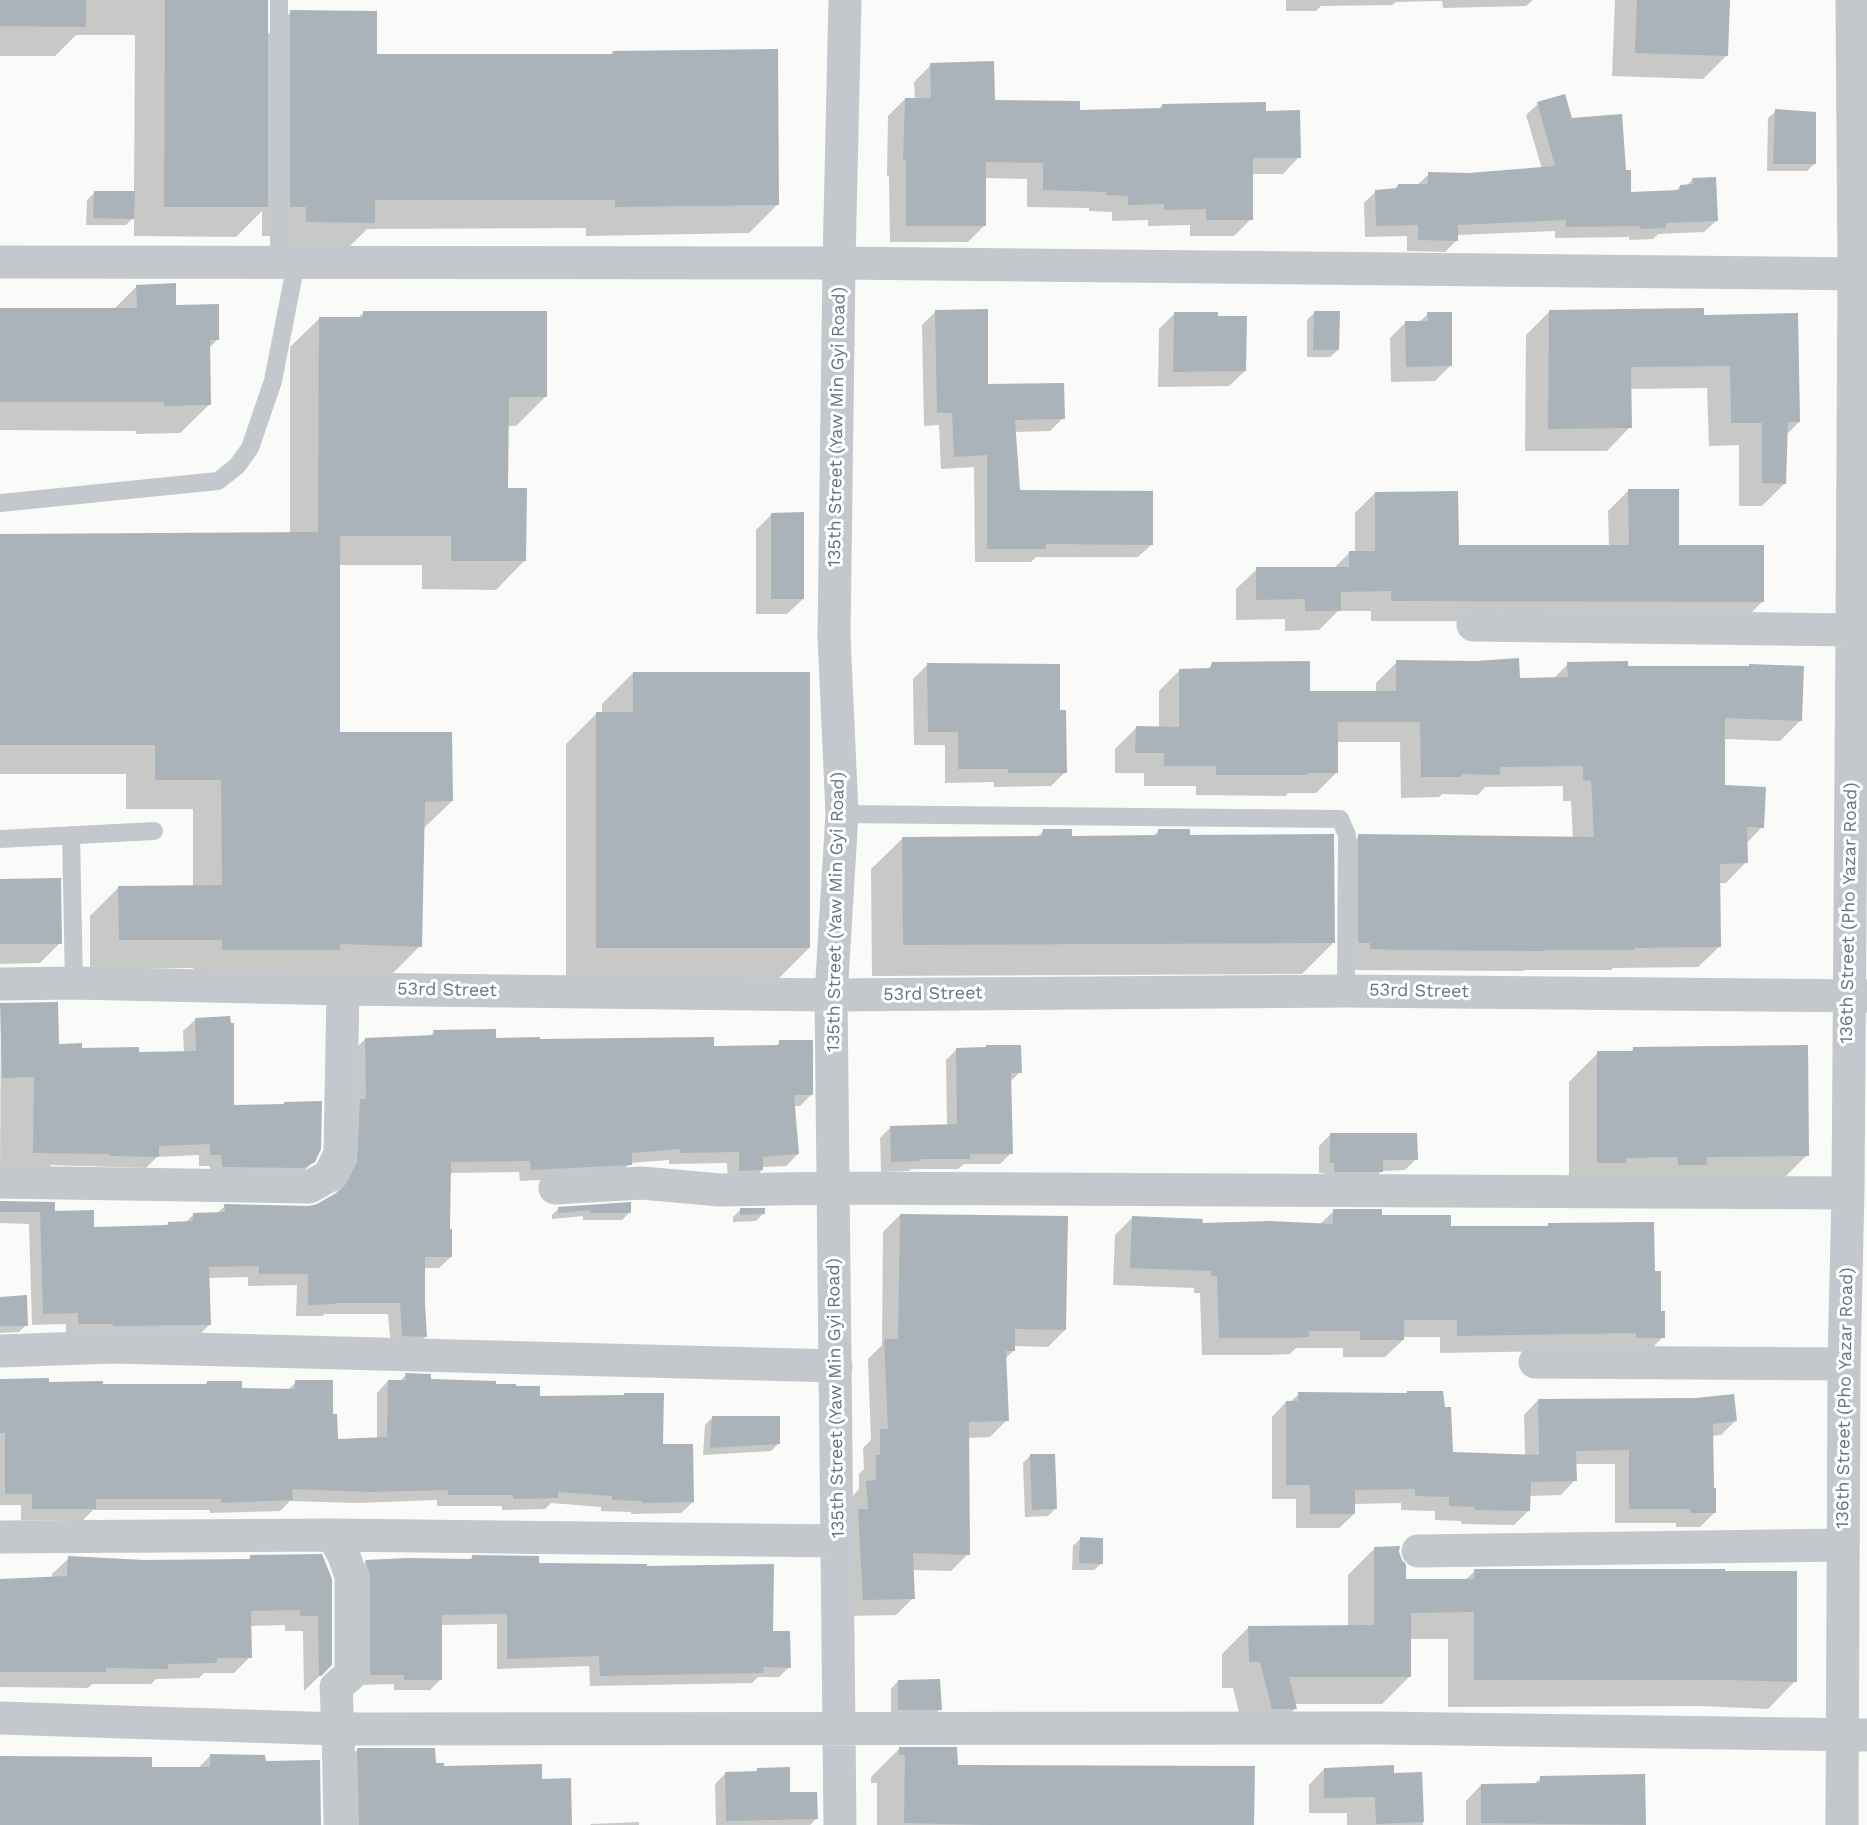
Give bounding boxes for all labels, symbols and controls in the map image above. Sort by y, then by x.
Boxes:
street label: 135th Street (Yaw Min Gyi Road) [824,287,850,567]
street label: 135th Street (Yaw Min Gyi Road) [823,772,849,1052]
street label: 136th Street (Pho Yazar Road) [1836,782,1862,1044]
street label: 53rd Street [397,978,497,1002]
street label: 53rd Street [1369,979,1469,1003]
street label: 53rd Street [883,982,983,1006]
street label: 135th Street (Yaw Min Gyi Road) [823,1258,849,1538]
street label: 136th Street (Pho Yazar Road) [1832,1267,1858,1529]

